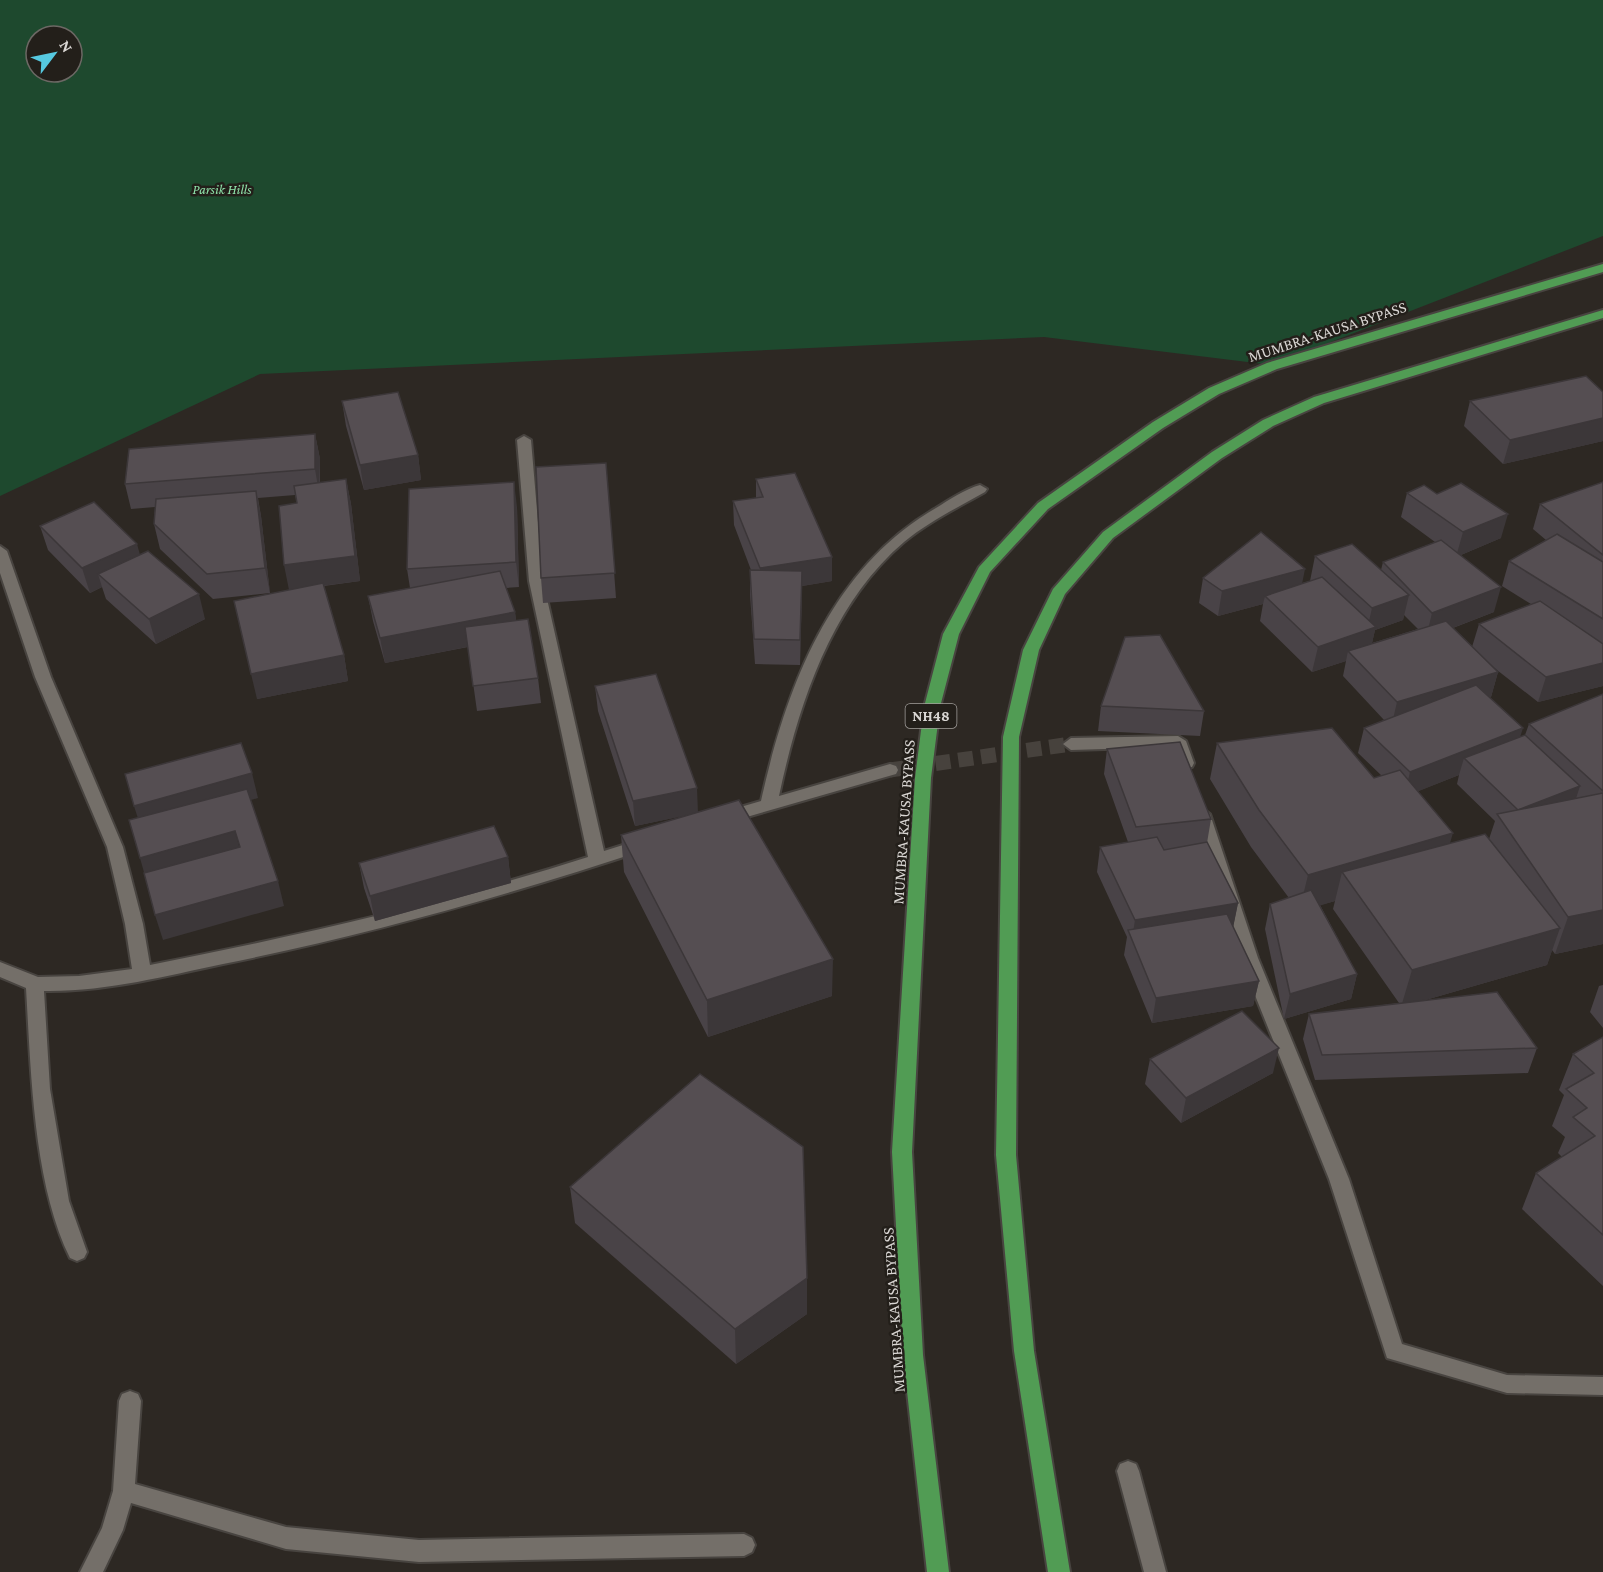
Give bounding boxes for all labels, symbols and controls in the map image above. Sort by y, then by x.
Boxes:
north arrow [24,24,84,84]
text: N [56,37,76,56]
park label: Parsik Hills [192,181,252,197]
street label: MUMBRA-KAUSA BYPASS [1246,298,1408,365]
road number: NH48 [906,704,956,728]
street label: MUMBRA-KAUSA BYPASS [889,739,918,905]
street label: MUMBRA-KAUSA BYPASS [879,1227,908,1393]

